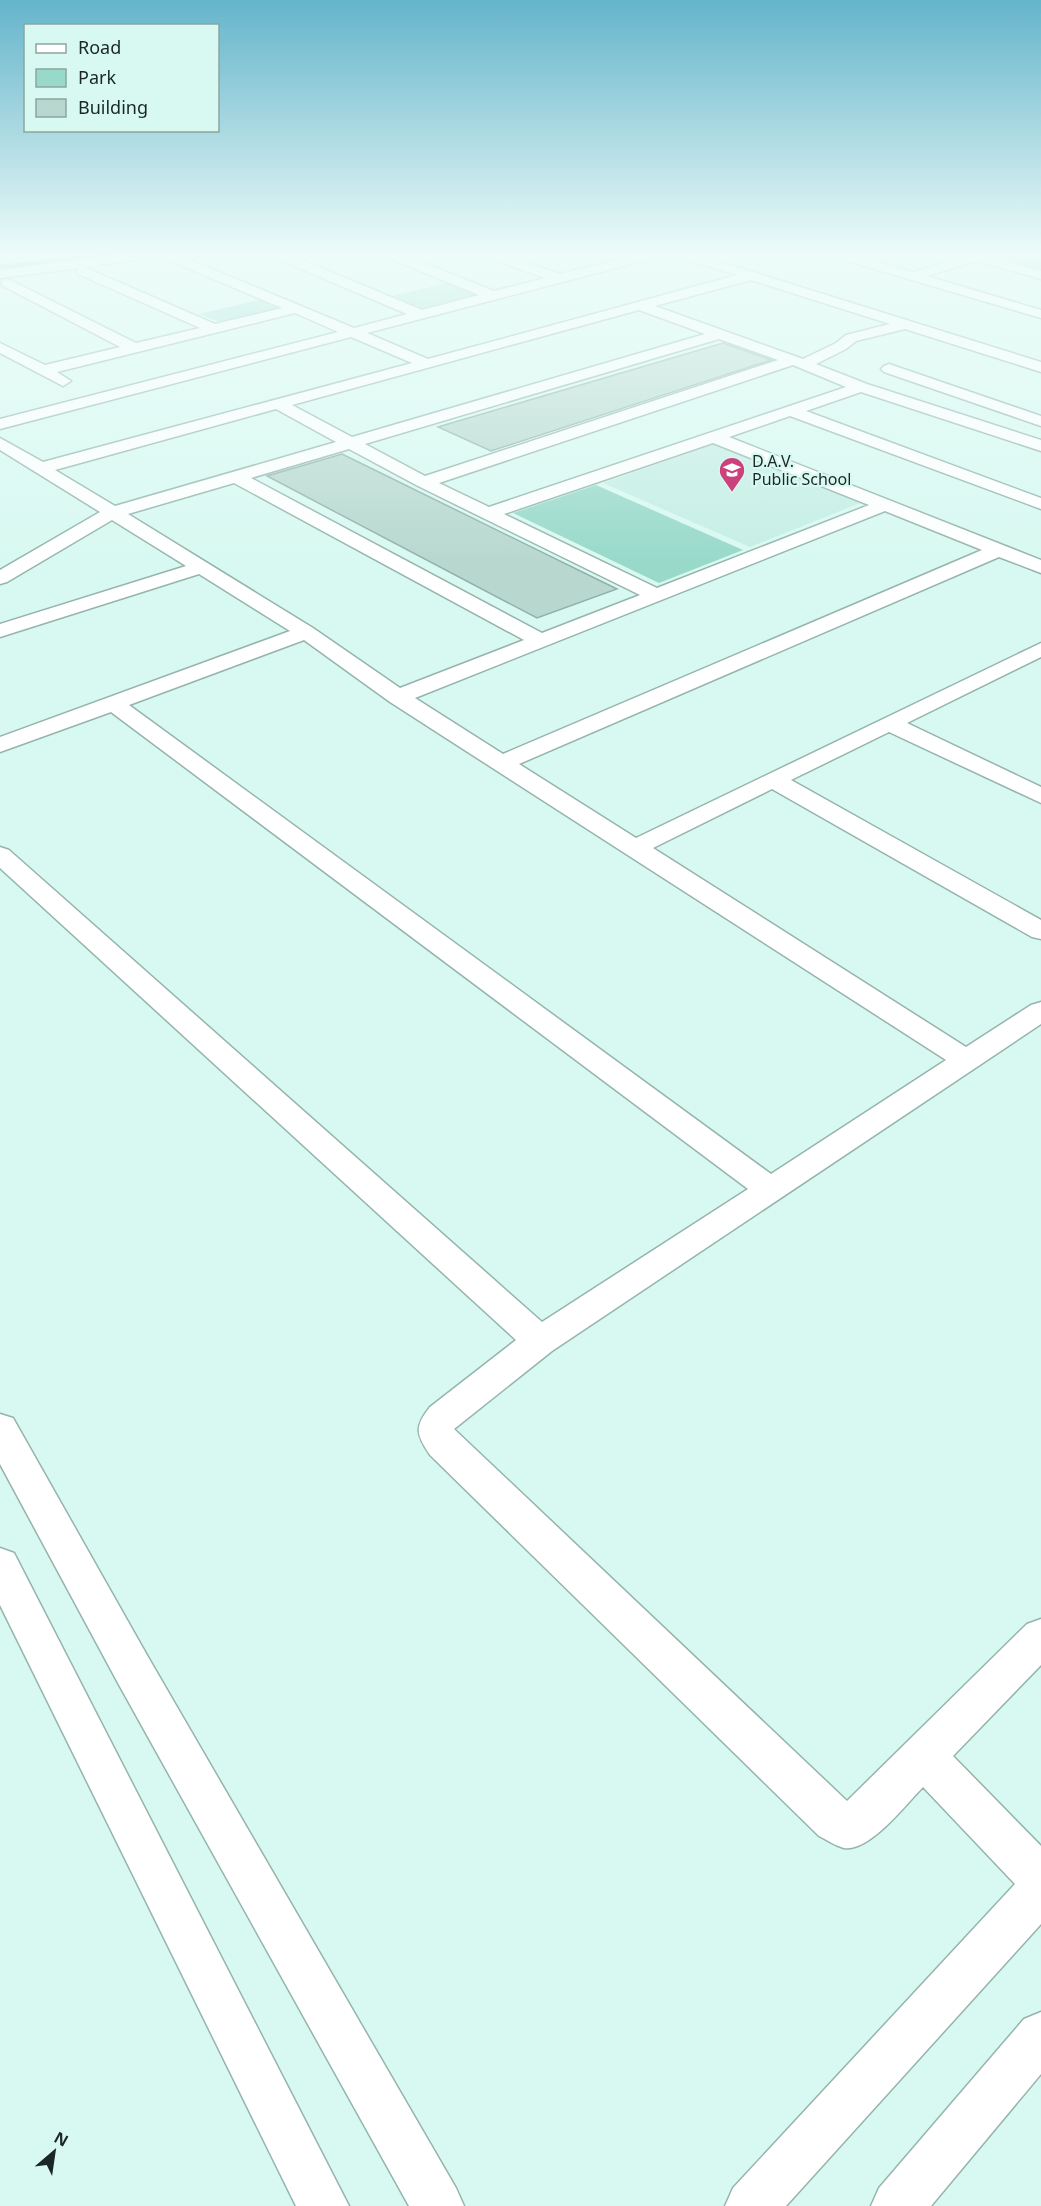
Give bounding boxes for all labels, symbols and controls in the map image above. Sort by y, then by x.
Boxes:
legend [24,24,219,132]
text: Road [78,35,121,59]
text: Park [78,65,116,89]
text: Building [78,95,148,119]
place label: D.A.V. Public School [752,450,851,490]
school or university icon: D.A.V. Public School [717,455,747,493]
north arrow [24,2122,84,2182]
text: N [50,2126,72,2152]

